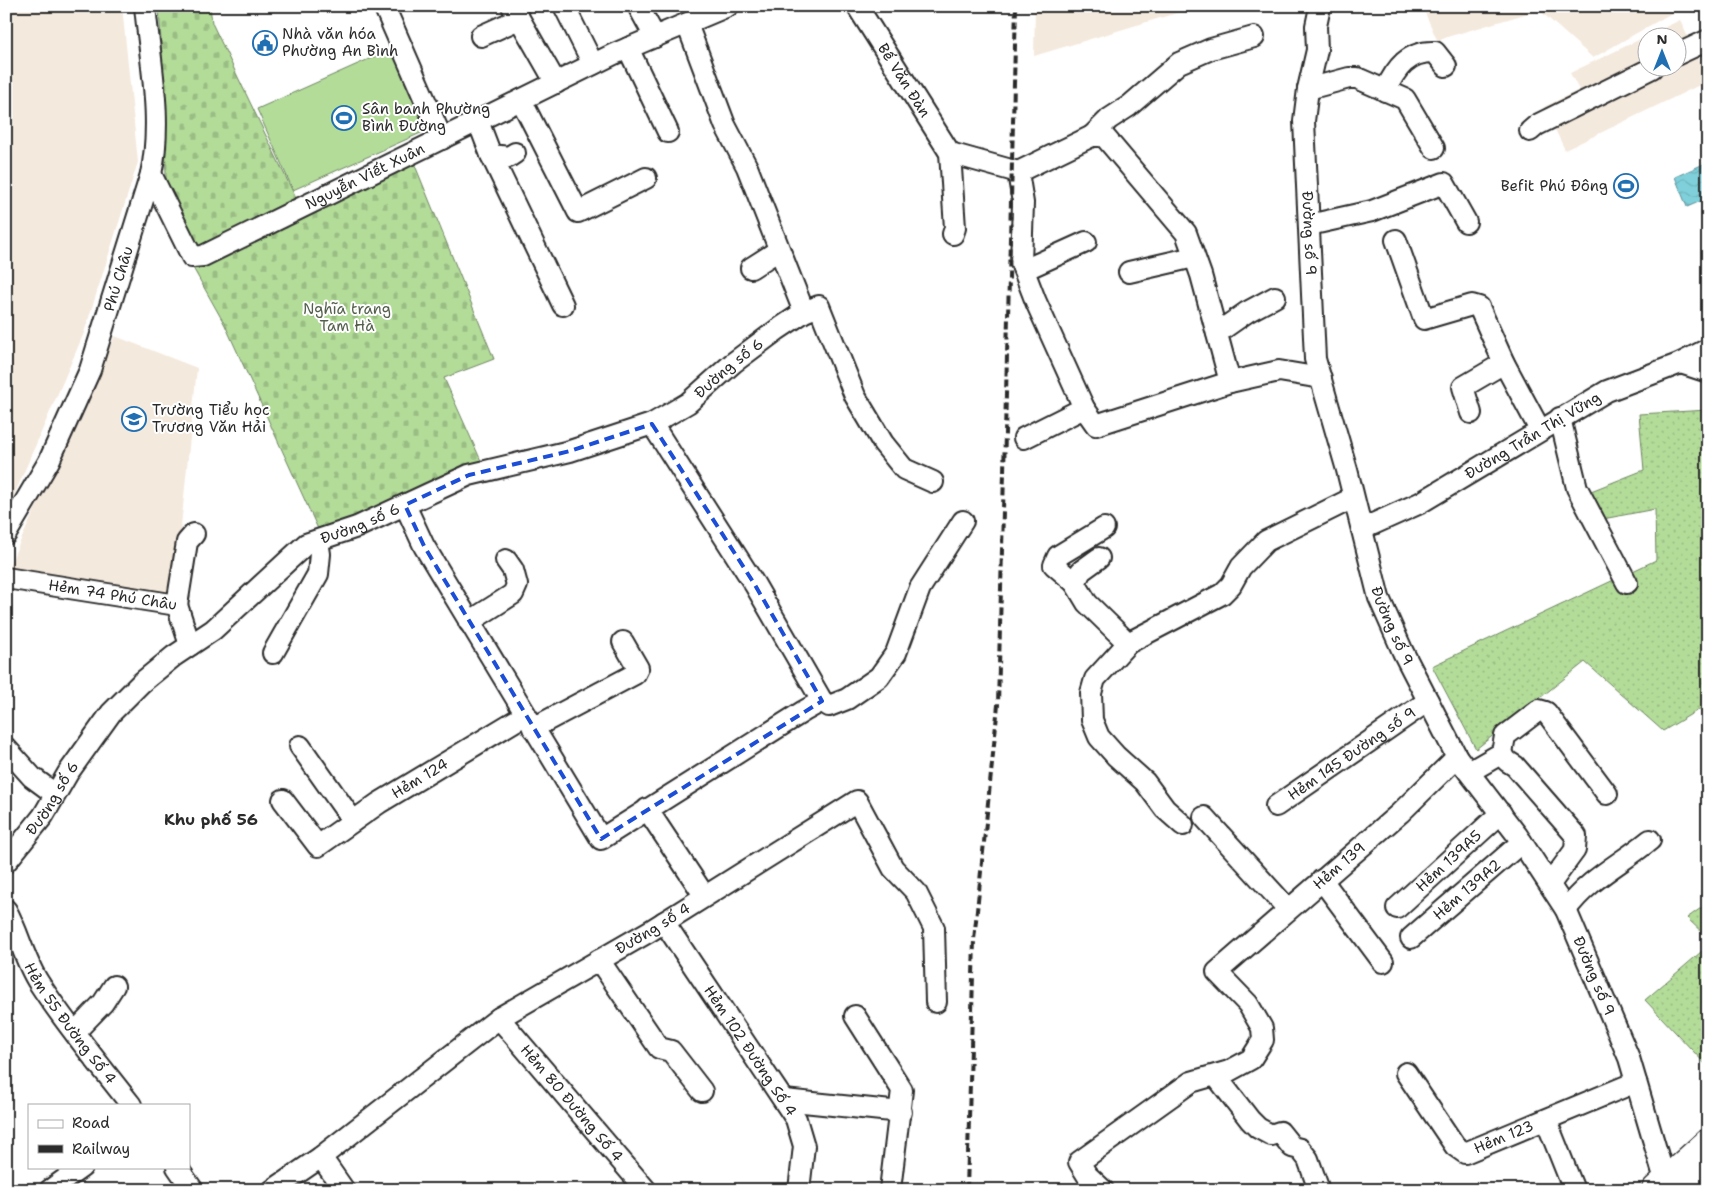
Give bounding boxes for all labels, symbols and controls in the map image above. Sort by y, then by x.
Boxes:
place label: Nhà văn hóa Phường An Bình [282,24,398,61]
north arrow [1636,28,1686,78]
public building icon: Nhà văn hóa Phường An Bình [252,30,278,56]
text: N [1656,30,1668,48]
street label: Bế Văn Đàn [873,39,935,121]
place label: Sân banh Phường Bình Đường [362,99,490,136]
sports icon: Sân banh Phường Bình Đường [331,105,357,131]
street label: Nguyễn Viết Xuân [302,139,428,214]
sports icon: Befit Phú Đông [1613,173,1639,199]
place label: Befit Phú Đông [1501,176,1608,196]
street label: Đường số 9 [1297,191,1321,276]
street label: Phú Châu [99,244,138,314]
park label: Nghĩa trang Tam Hà [303,299,391,336]
street label: Đường số 6 [690,334,767,403]
street label: Đường Trần Thị Vững [1461,387,1604,484]
place label: Trường Tiểu học Trương Văn Hải [152,400,270,437]
school or university icon: Trường Tiểu học Trương Văn Hải [121,406,147,432]
street label: Đường số 6 [318,499,403,549]
street label: Hẻm 74 Phú Châu [47,575,178,615]
street label: Đường số 9 [1367,584,1418,669]
street label: Hẻm 145 Đường số 9 [1284,702,1420,805]
street label: Hẻm 124 [388,754,452,803]
street label: Đường số 6 [21,757,83,840]
district label: Khu phố 56 [164,809,258,830]
street label: Hẻm 139A5 [1411,826,1486,896]
street label: Hẻm 139 [1309,838,1369,894]
street label: Hẻm 139A2 [1429,855,1505,924]
street label: Đường số 4 [612,898,694,959]
street label: Đường số 9 [1568,933,1620,1018]
street label: Hẻm 55 Đường Số 4 [20,959,121,1088]
street label: Hẻm 102 Đường Số 4 [699,981,801,1120]
street label: Hẻm 80 Đường Số 4 [516,1040,628,1166]
legend [28,1104,190,1168]
text: Road [72,1113,110,1133]
street label: Hẻm 123 [1471,1116,1537,1158]
text: Railway [72,1139,130,1159]

